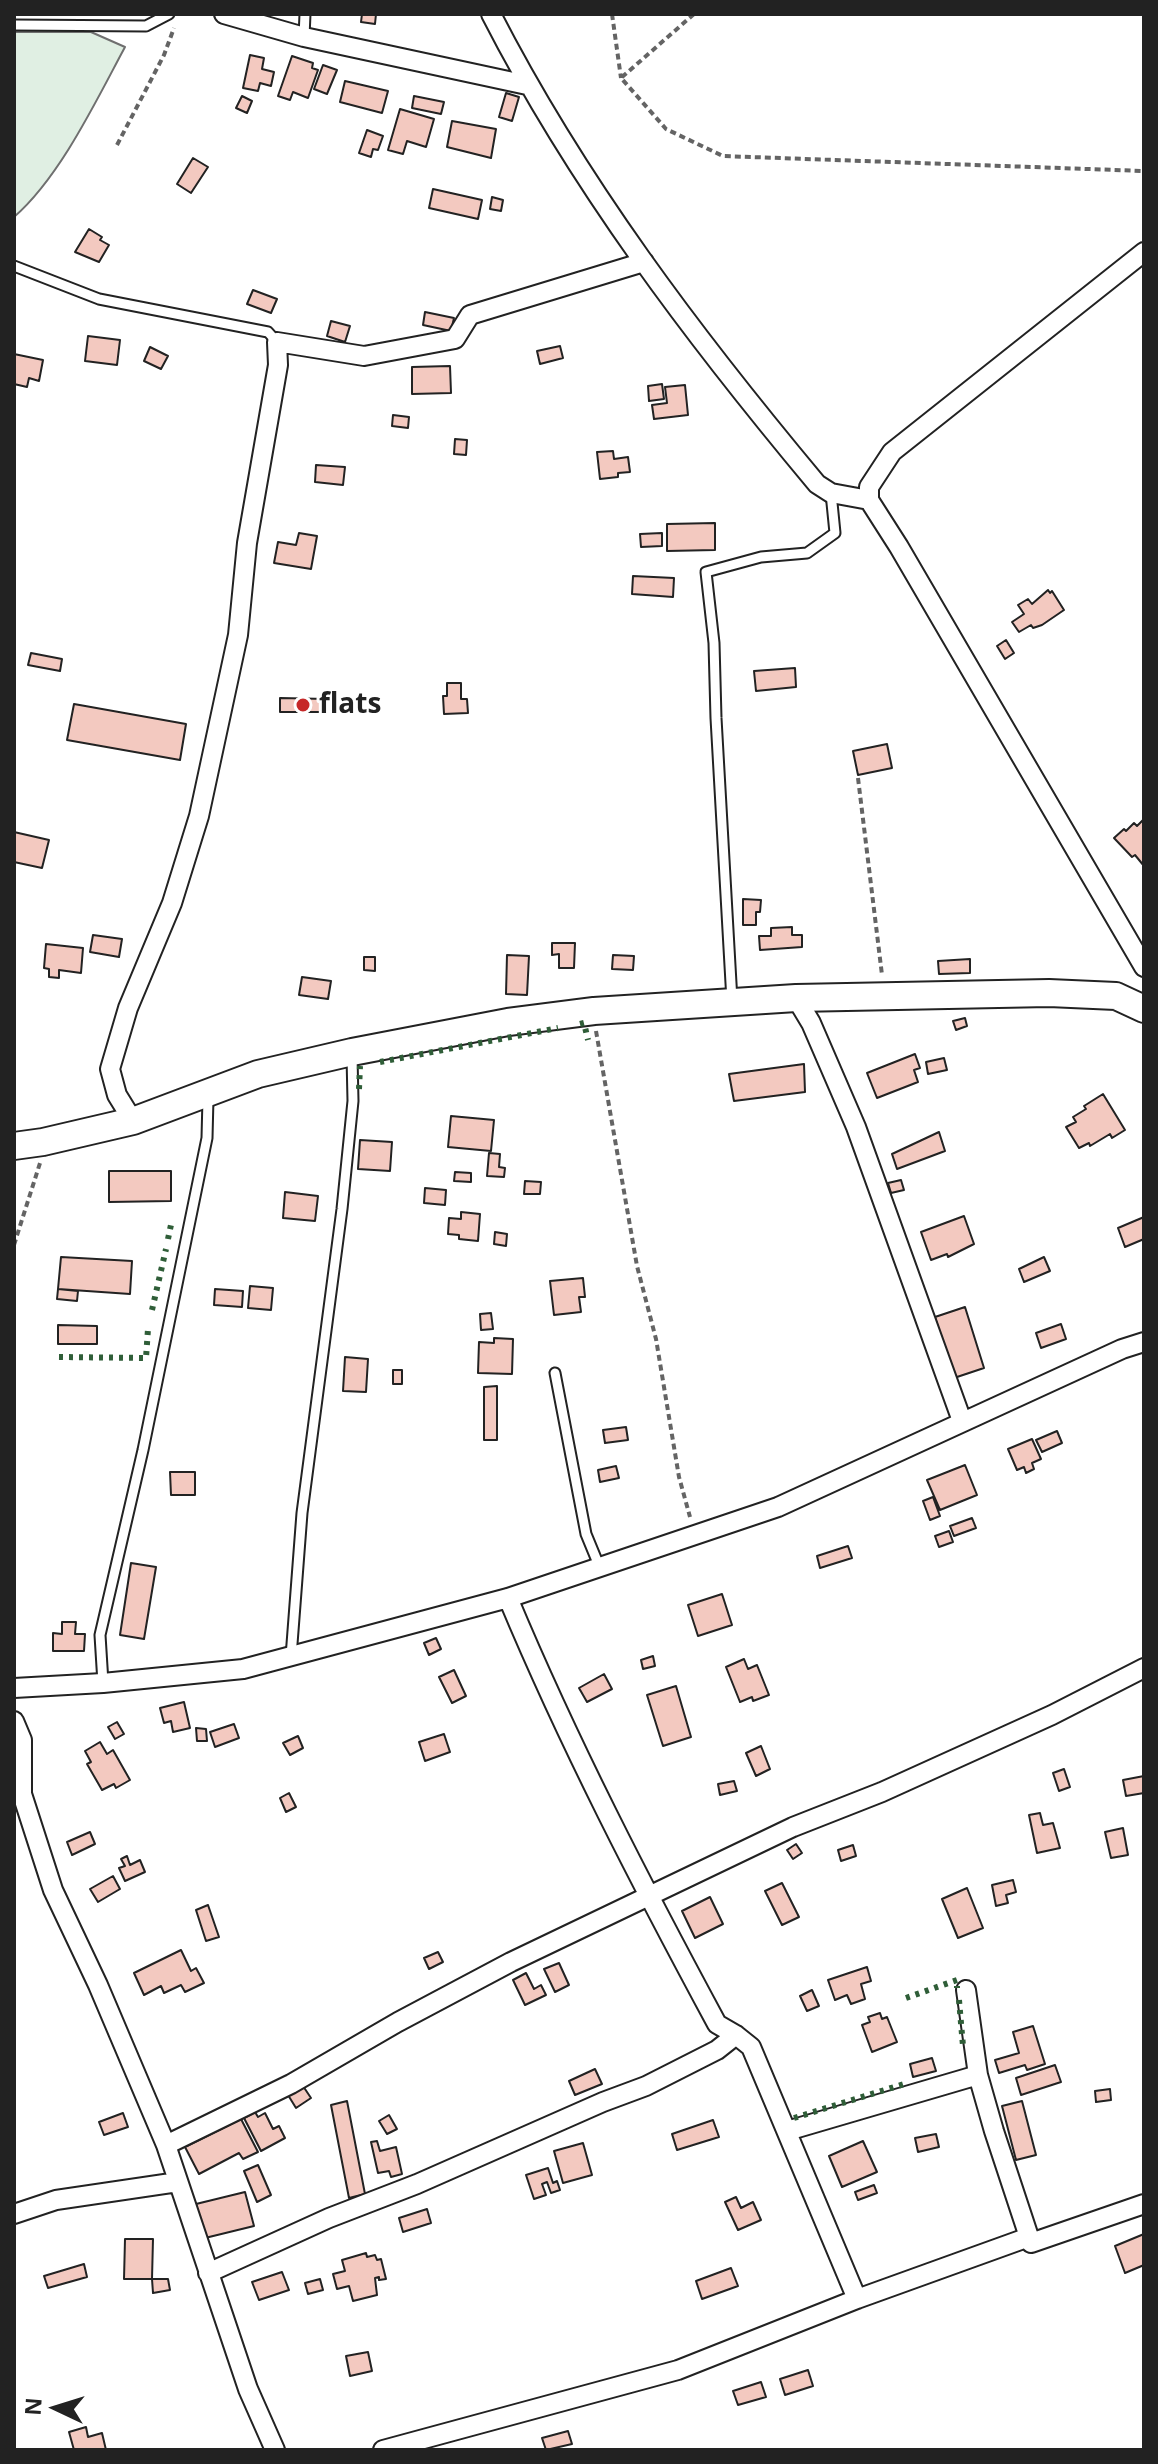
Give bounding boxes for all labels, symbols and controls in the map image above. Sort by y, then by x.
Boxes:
place label: flats [319,688,381,722]
marker: flats [294,696,312,714]
north arrow [16,2368,96,2448]
text: N [16,2396,48,2416]

